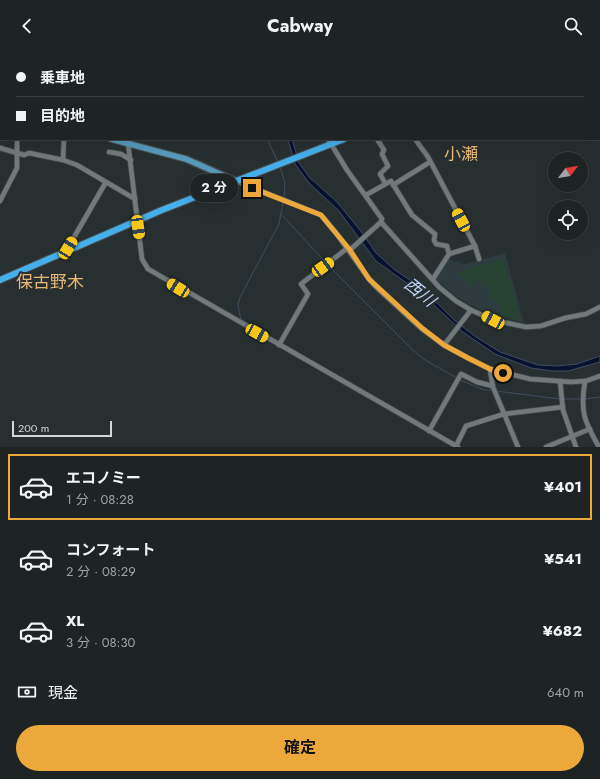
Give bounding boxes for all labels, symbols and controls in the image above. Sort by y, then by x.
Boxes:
text: Cabway [267,13,333,39]
icon: back [16,15,38,37]
icon: search [562,15,584,37]
text: 乗車地 [40,67,85,89]
text: 目的地 [40,105,85,127]
district label: 小瀬 [444,142,478,166]
north arrow [548,152,588,192]
map controls [548,152,588,240]
callout: 2 分 [190,174,238,202]
text: 2 分 [201,178,227,197]
route end [243,179,261,197]
button: locate [548,200,588,240]
car [450,207,472,233]
car [130,214,146,240]
car [57,235,79,261]
car [310,255,336,279]
district label: 保古野木 [16,270,84,294]
water label: 西川 [399,272,442,313]
car [165,277,191,299]
car [480,309,506,331]
car [244,322,270,344]
route start [494,364,512,382]
scale bar [12,419,112,438]
text: 200 m [18,420,49,436]
text: エコノミー [66,467,141,489]
icon: car [18,469,54,505]
text: ¥401 [544,476,582,498]
text: 1 分 · 08:28 [66,490,134,509]
text: コンフォート [66,539,156,561]
icon: car [18,541,54,577]
text: ¥541 [544,548,582,570]
text: 2 分 · 08:29 [66,562,136,581]
text: XL [66,610,84,632]
icon: car [18,613,54,649]
text: ¥682 [543,620,582,642]
text: 3 分 · 08:30 [66,633,135,652]
icon: cash [16,681,38,703]
text: 現金 [48,682,78,704]
text: 640 m [547,683,584,702]
button: 確定 [16,725,584,771]

